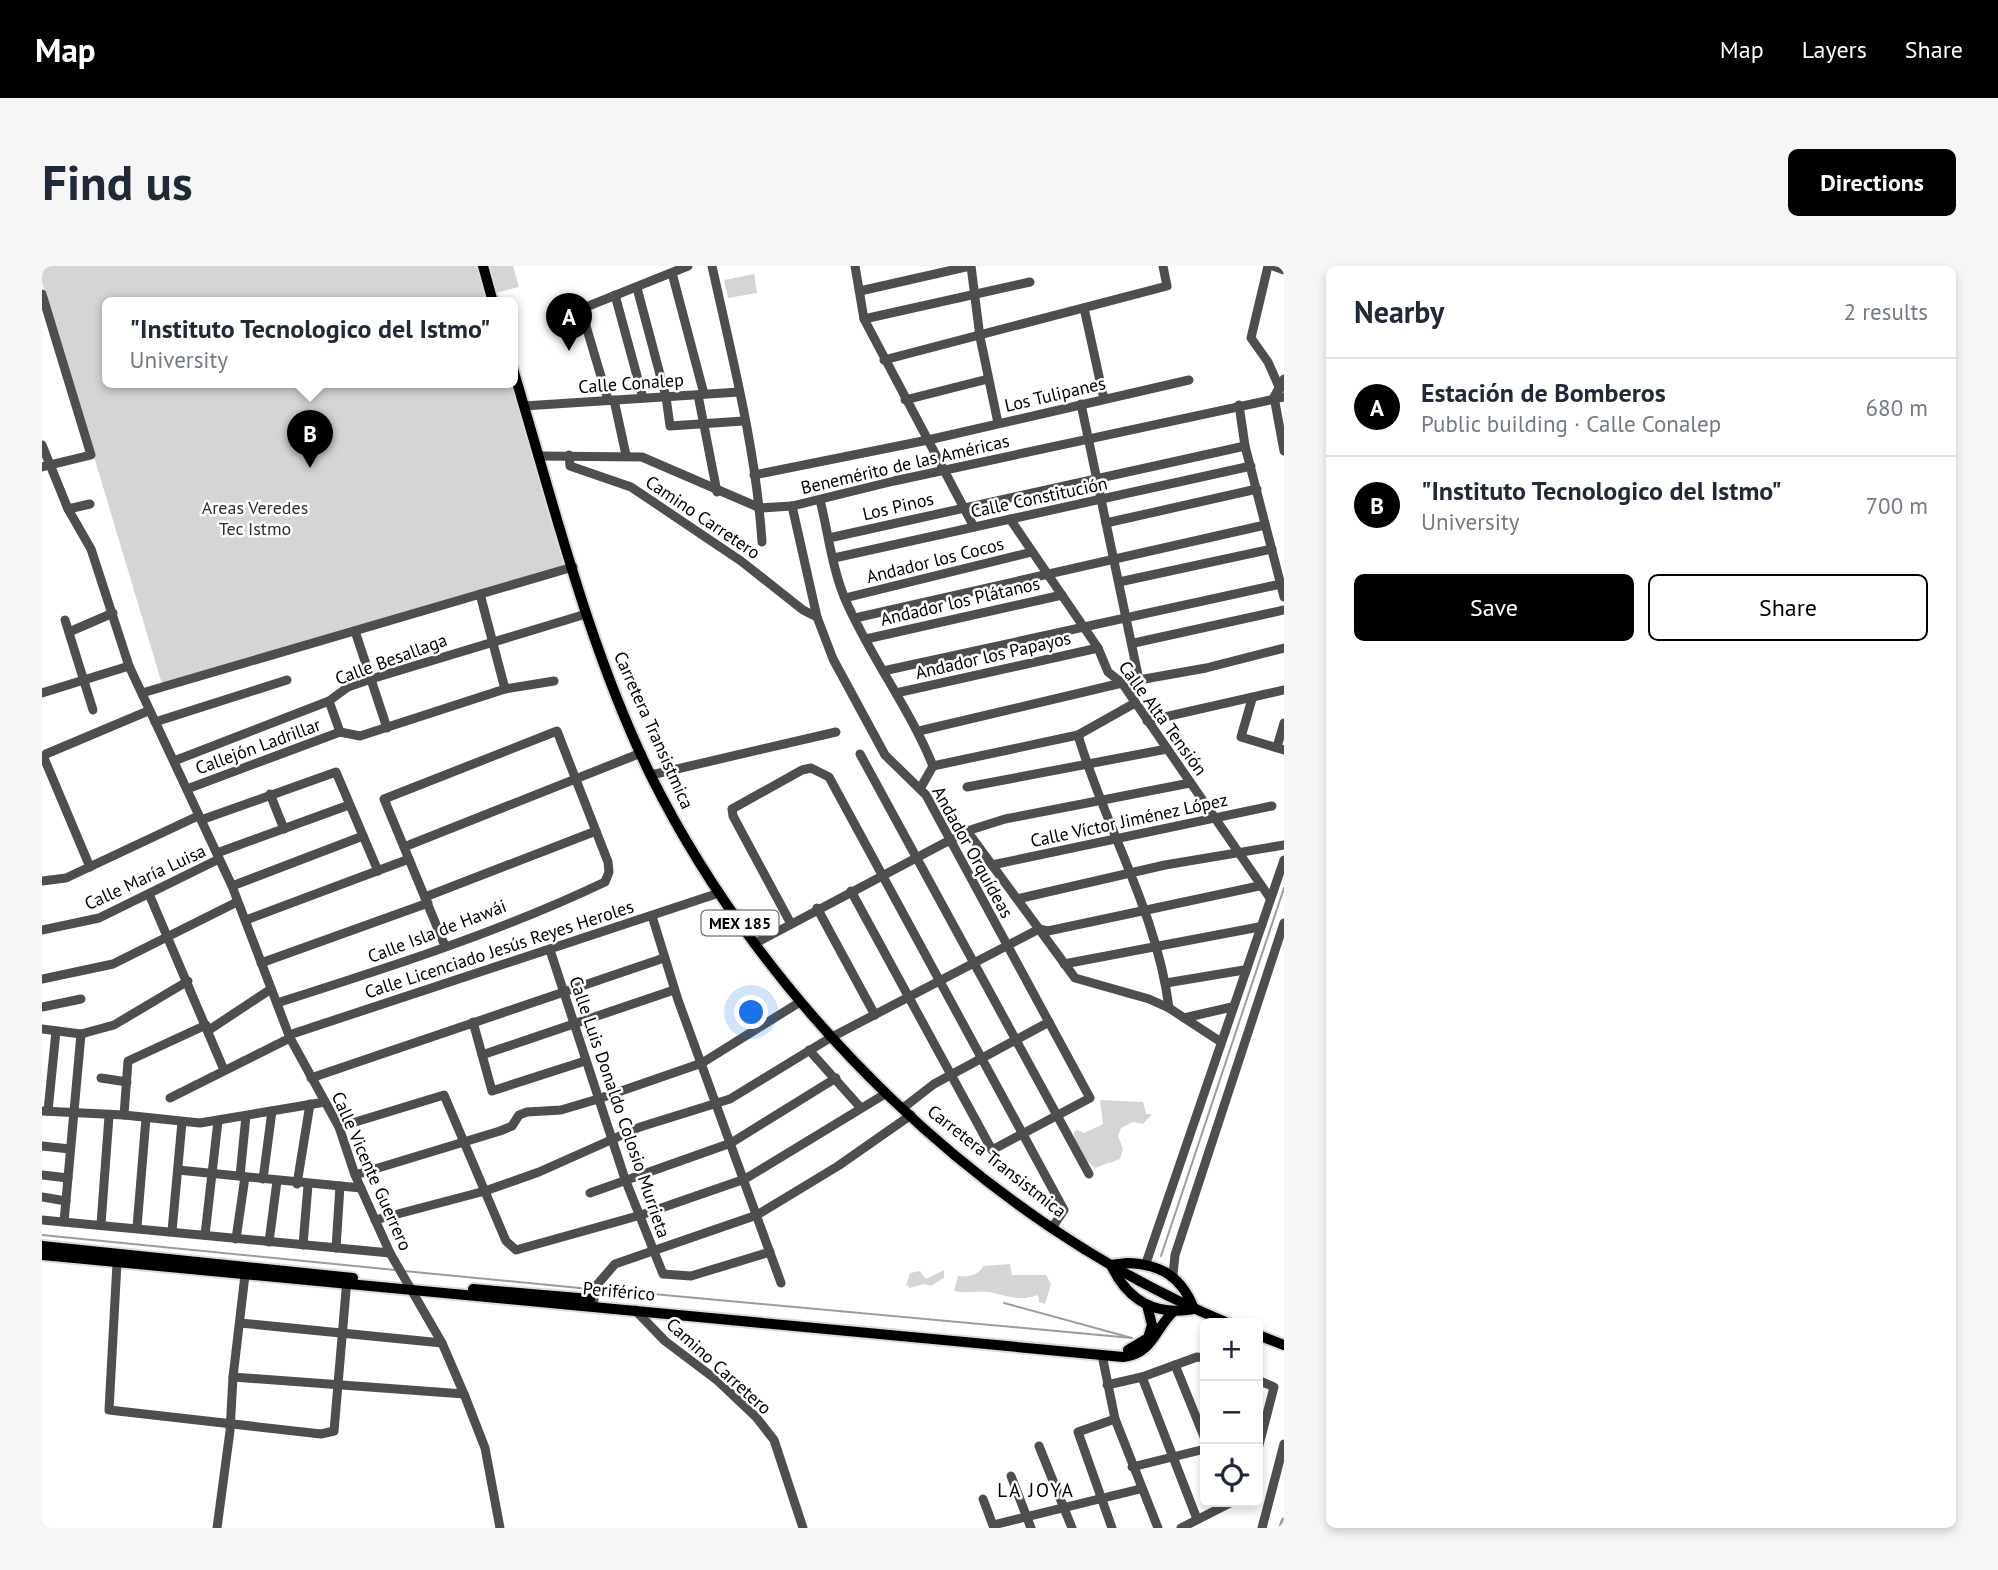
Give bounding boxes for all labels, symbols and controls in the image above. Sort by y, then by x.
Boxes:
text: Map [35,28,96,71]
text: Map [1720,34,1764,65]
text: Layers [1802,34,1867,65]
text: Share [1905,34,1963,65]
button: Directions [1788,149,1956,216]
text: Find us [42,150,193,214]
text: Nearby [1354,292,1444,331]
pin: A [546,293,592,351]
popup [102,297,518,388]
text: 2 results [1844,297,1928,326]
text: "Instituto Tecnologico del Istmo" [130,312,490,345]
text: University [130,345,228,374]
street label: Calle Conalep [578,368,684,398]
street label: Los Tulipanes [1002,371,1108,417]
text: Estación de Bomberos [1421,376,1666,409]
text: A [1370,393,1384,422]
text: 680 m [1866,393,1928,422]
text: Public building · Calle Conalep [1421,409,1721,438]
pin: B [287,410,333,468]
street label: Benemérito de las Américas [799,429,1011,499]
street label: Camino Carretero [641,470,765,564]
street label: Calle Constitución [969,471,1109,523]
text: "Instituto Tecnologico del Istmo" [1421,474,1782,507]
street label: Los Pinos [860,487,936,525]
text: B [1370,491,1384,520]
text: 700 m [1866,491,1928,520]
park label: Areas Veredes Tec Istmo [202,496,308,540]
text: University [1421,507,1519,536]
street label: Andador los Cocos [864,532,1006,588]
street label: Andador los Plátanos [878,571,1042,631]
button: Save [1354,574,1634,641]
button: Share [1648,574,1928,641]
street label: Andador los Papayos [913,626,1073,684]
street label: Calle Besallaga [332,628,450,690]
street label: Carretera Transistmica [609,648,699,812]
street label: Calle Alta Tensión [1114,656,1212,780]
street label: Callejón Ladrillar [192,713,324,779]
street label: Andador Orquídeas [927,782,1019,922]
street label: Calle Víctor Jiménez López [1028,788,1230,852]
street label: Calle María Luisa [81,839,209,915]
street label: Calle Isla de Hawái [364,894,510,968]
street label: Calle Licenciado Jesús Reyes Heroles [362,895,636,1003]
road number: MEX 185 [702,910,778,936]
street label: Calle Luis Donaldo Colosio Murrieta [564,973,676,1241]
your location [734,995,768,1029]
street label: Calle Vicente Guerrero [327,1088,417,1254]
street label: Carretera Transistmica [923,1100,1071,1222]
street label: Periférico [582,1276,656,1306]
street label: Camino Carretero [662,1313,776,1419]
map controls [1200,1318,1263,1507]
button: + [1200,1318,1263,1381]
button: − [1200,1381,1263,1444]
button: locate [1200,1444,1263,1507]
district label: LA JOYA [997,1478,1075,1502]

